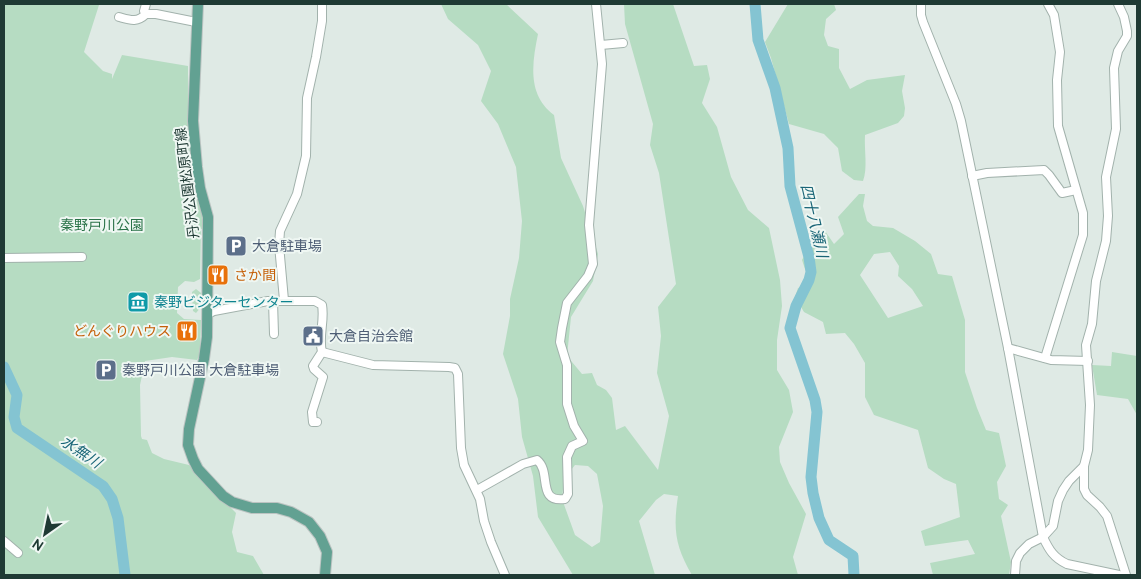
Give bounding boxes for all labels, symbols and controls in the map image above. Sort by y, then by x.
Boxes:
street label: 丹沢公園松原町線 [173,126,204,239]
water label: 四十八瀬川 [795,183,831,262]
park label: 秦野戸川公園 [60,218,144,235]
parking icon: 大倉駐車場 [224,234,248,258]
place label: 大倉駐車場 [252,239,322,256]
restaurant icon: さか間 [206,263,230,287]
place label: さか間 [234,268,276,285]
museum icon: 秦野ビジターセンター [126,290,150,314]
place label: 秦野ビジターセンター [154,295,294,312]
restaurant icon: どんぐりハウス [175,319,199,343]
place label: どんぐりハウス [73,324,171,341]
public building icon: 大倉自治会館 [301,324,325,348]
place label: 大倉自治会館 [329,329,413,346]
parking icon: 秦野戸川公園 大倉駐車場 [94,358,118,382]
place label: 秦野戸川公園 大倉駐車場 [122,363,279,380]
water label: 水無川 [56,433,106,475]
north arrow [20,509,70,559]
text: N [30,534,48,554]

